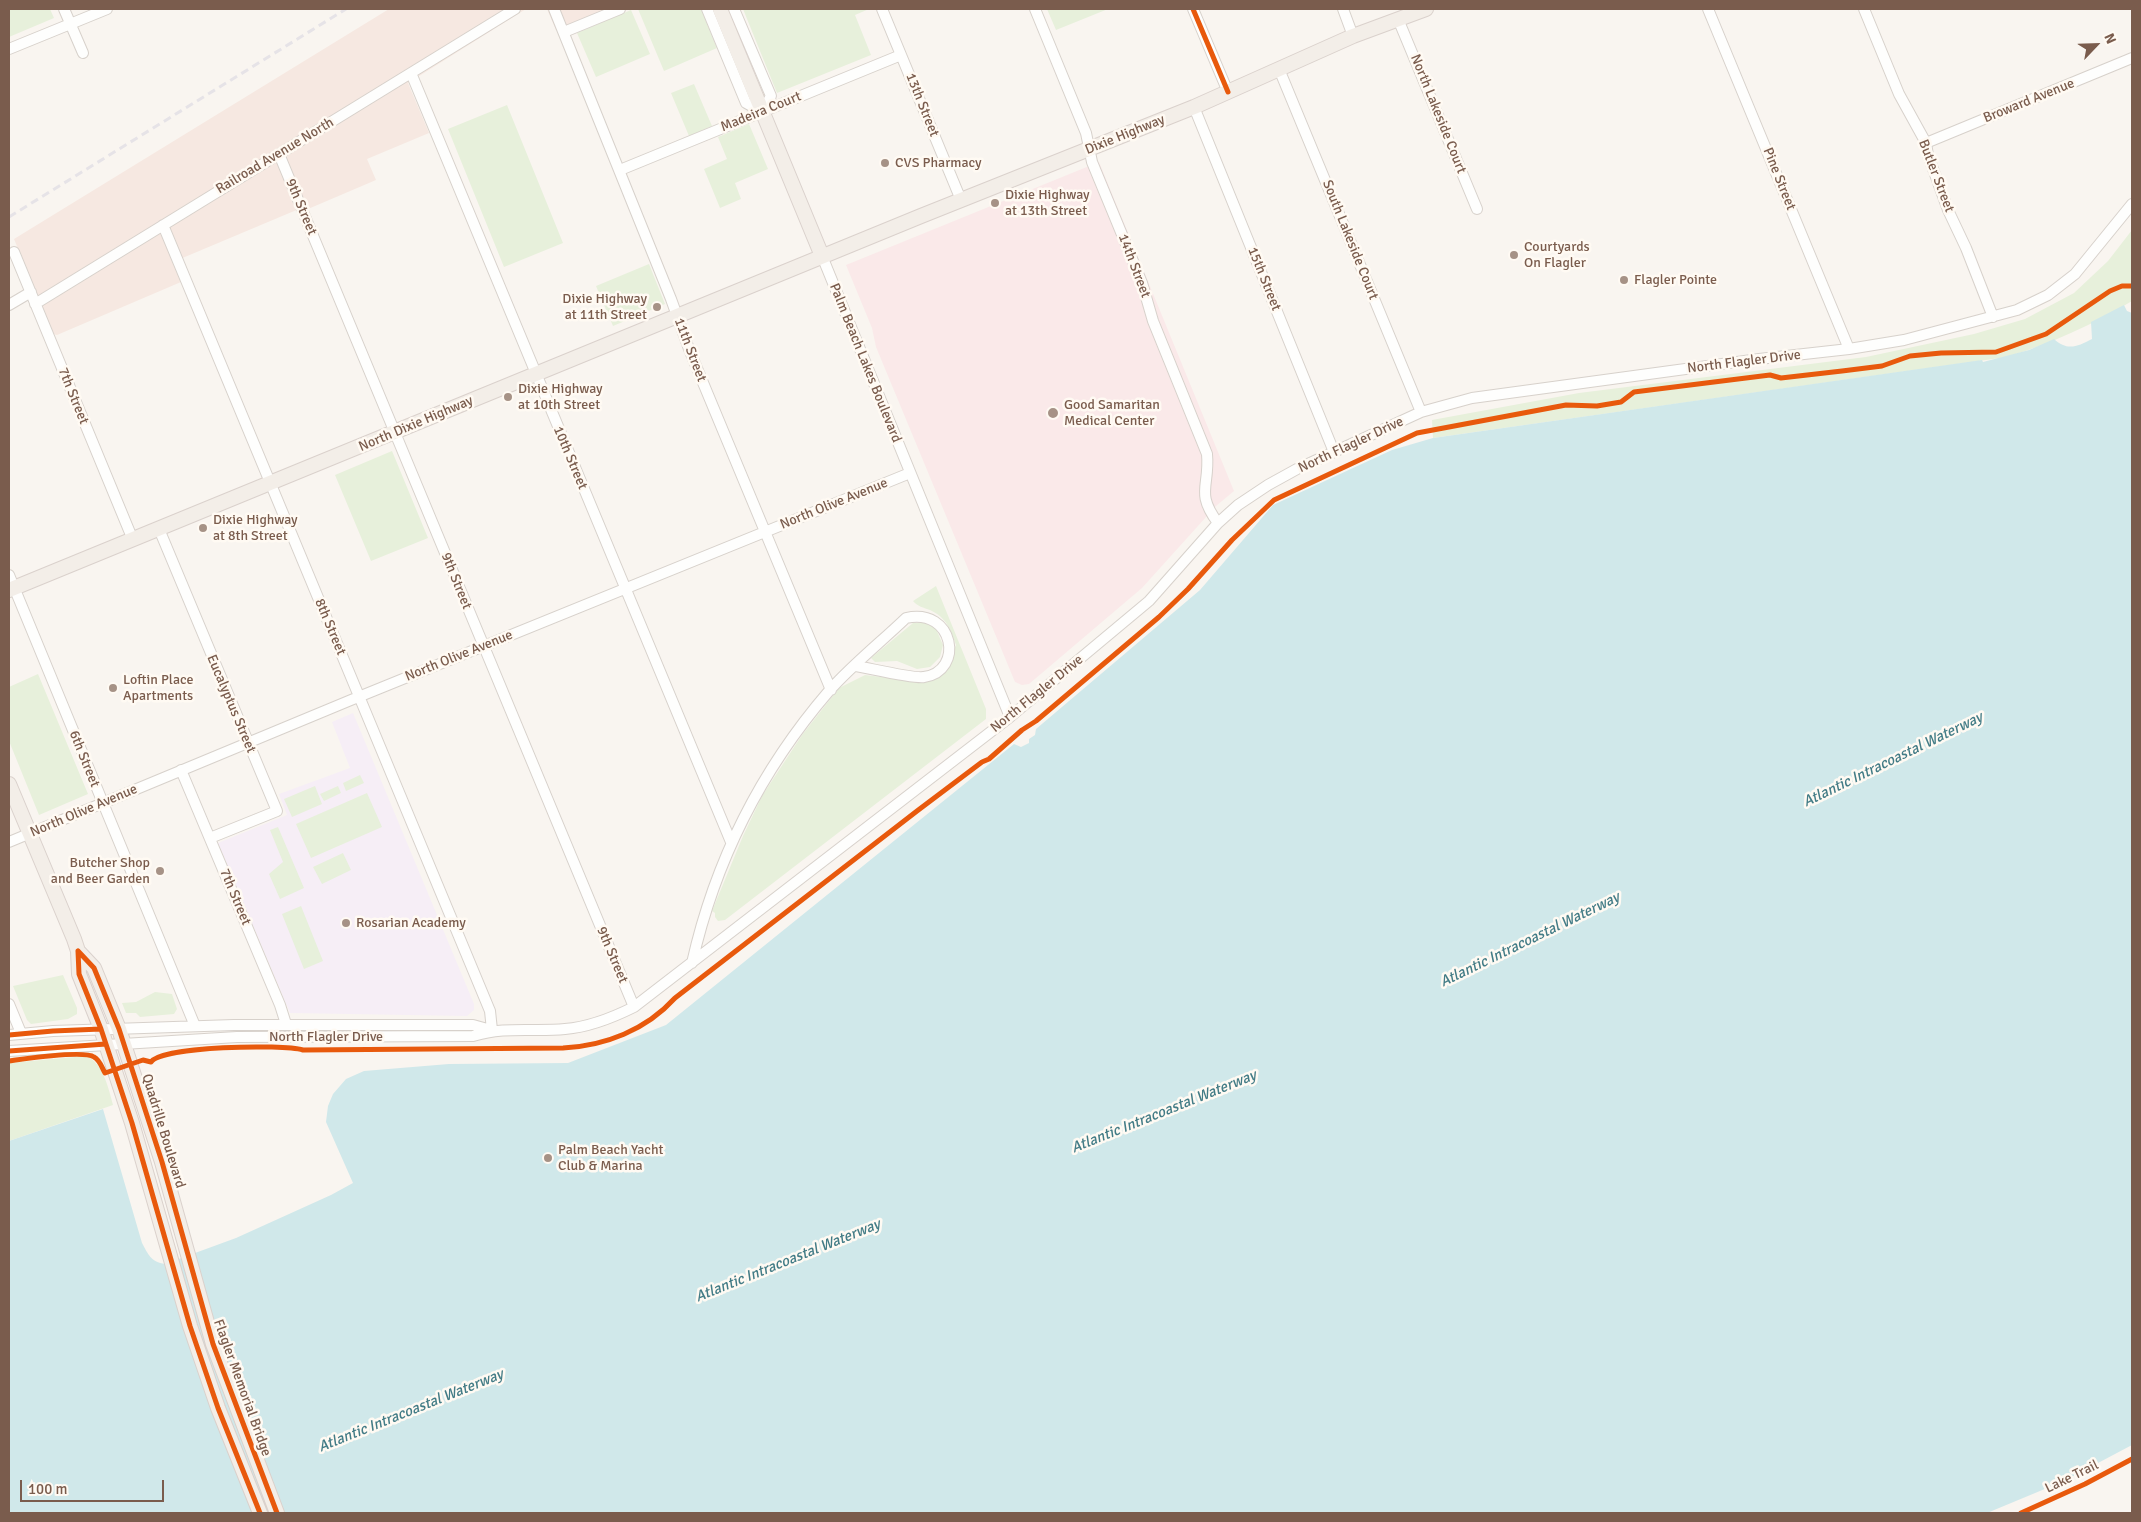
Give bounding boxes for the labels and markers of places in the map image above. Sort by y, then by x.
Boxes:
place label: CVS Pharmacy [895,155,982,171]
marker: CVS Pharmacy [879,157,891,169]
place label: Dixie Highway at 13th Street [1005,187,1090,220]
marker: Dixie Highway at 13th Street [989,197,1001,209]
place label: Courtyards On Flagler [1524,239,1590,272]
marker: Courtyards On Flagler [1508,249,1520,261]
place label: Flagler Pointe [1634,272,1717,288]
marker: Flagler Pointe [1618,274,1630,286]
place label: Dixie Highway at 11th Street [562,291,647,324]
marker: Dixie Highway at 11th Street [651,301,663,313]
place label: Dixie Highway at 10th Street [518,381,603,414]
marker: Dixie Highway at 10th Street [502,391,514,403]
place label: Good Samaritan Medical Center [1064,397,1160,430]
marker: Good Samaritan Medical Center [1046,406,1060,420]
place label: Dixie Highway at 8th Street [213,512,298,544]
marker: Dixie Highway at 8th Street [197,522,209,534]
place label: Loftin Place Apartments [123,672,194,704]
marker: Loftin Place Apartments [107,682,119,694]
place label: Butcher Shop and Beer Garden [51,855,150,888]
marker: Butcher Shop and Beer Garden [154,865,166,877]
place label: Rosarian Academy [356,915,466,931]
marker: Rosarian Academy [340,917,352,929]
place label: Palm Beach Yacht Club & Marina [558,1142,663,1174]
marker: Palm Beach Yacht Club & Marina [542,1152,554,1164]

